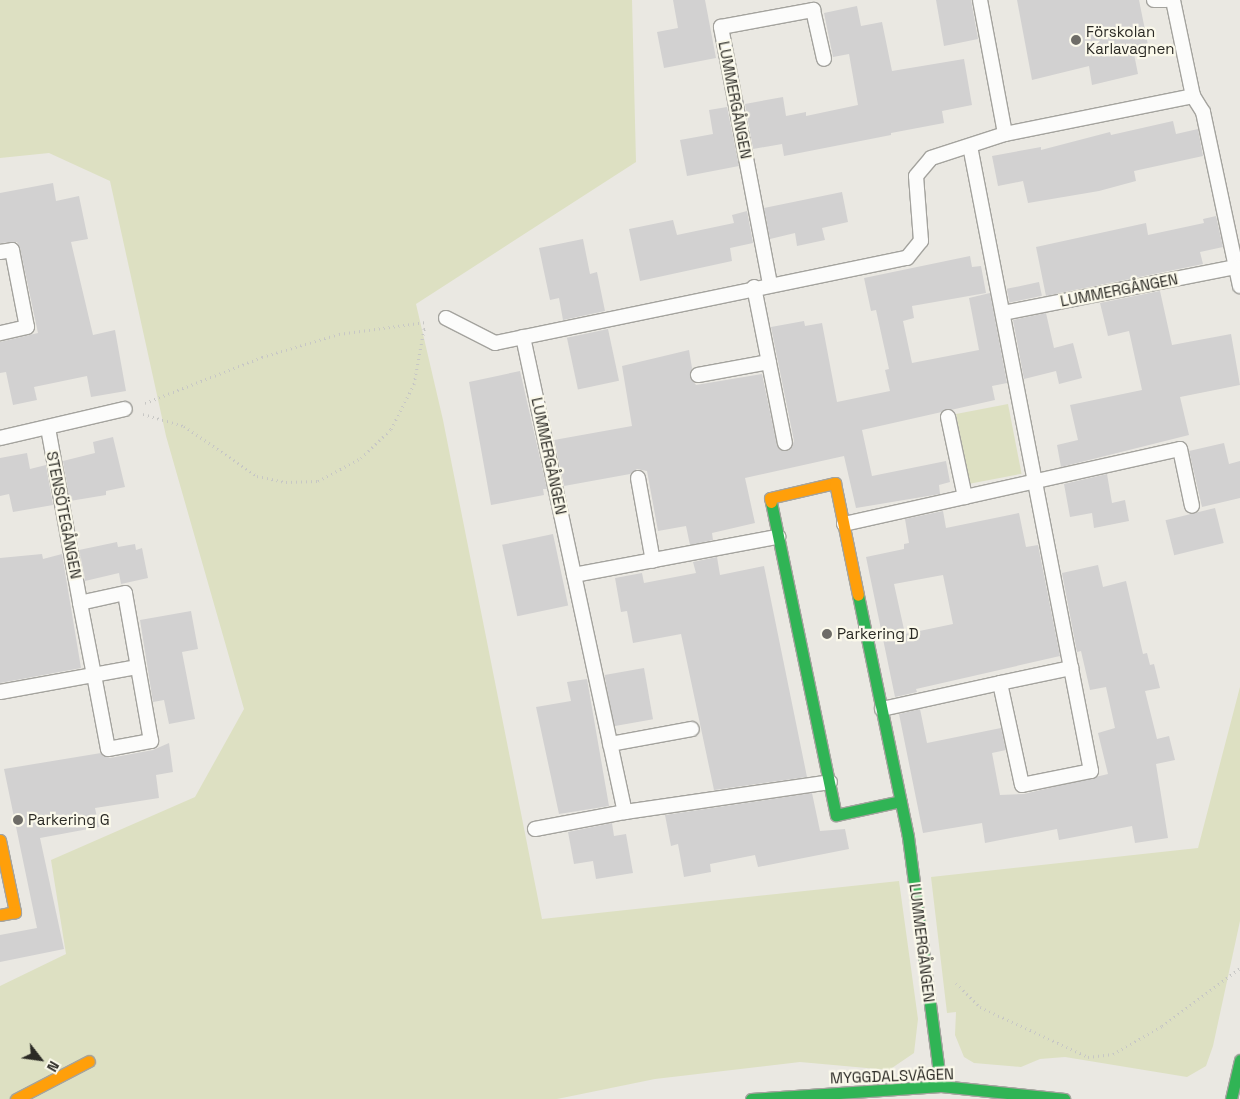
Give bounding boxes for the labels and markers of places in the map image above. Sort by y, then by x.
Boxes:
place label: Förskolan Karlavagnen [1086,22,1175,57]
marker: Förskolan Karlavagnen [1070,34,1082,46]
place label: Parkering D [837,625,919,643]
marker: Parkering D [821,628,833,640]
place label: Parkering G [28,811,110,829]
marker: Parkering G [12,814,24,826]

